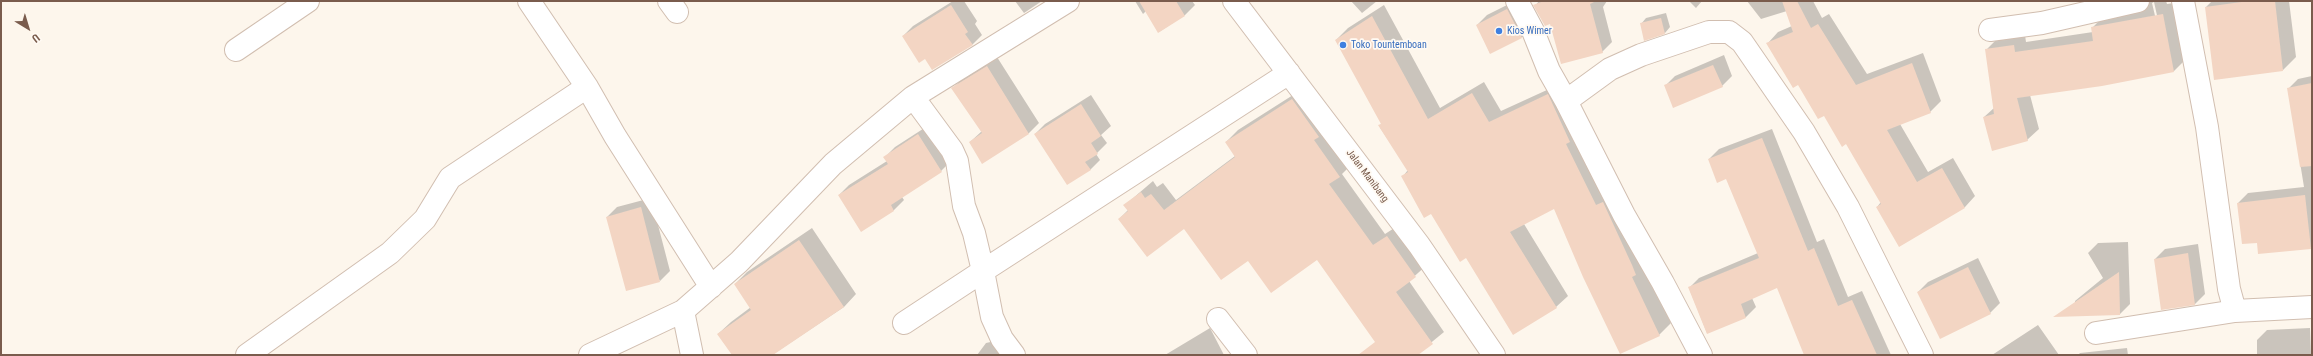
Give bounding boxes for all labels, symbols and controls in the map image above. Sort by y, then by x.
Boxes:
north arrow [8,8,48,48]
place label: Kios Wimer [1507,25,1552,37]
marker: Kios Wimer [1494,26,1504,36]
text: U [29,31,42,45]
place label: Toko Tountemboan [1351,39,1427,51]
marker: Toko Tountemboan [1338,40,1348,50]
street label: Jalan Manibang [1343,147,1391,205]

